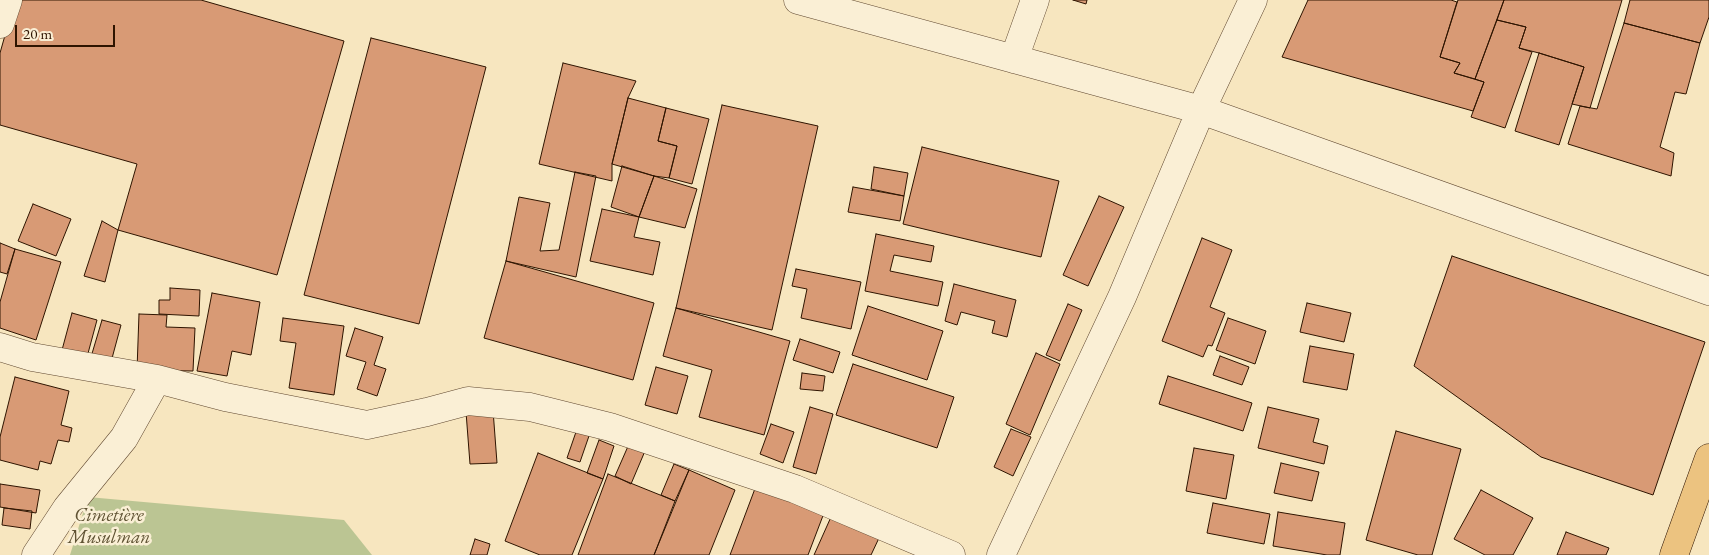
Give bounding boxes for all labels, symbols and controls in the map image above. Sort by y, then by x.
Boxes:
scale bar [18,15,118,47]
text: 20 m [23,24,52,43]
park label: Cimetière Musulman [68,505,150,549]

